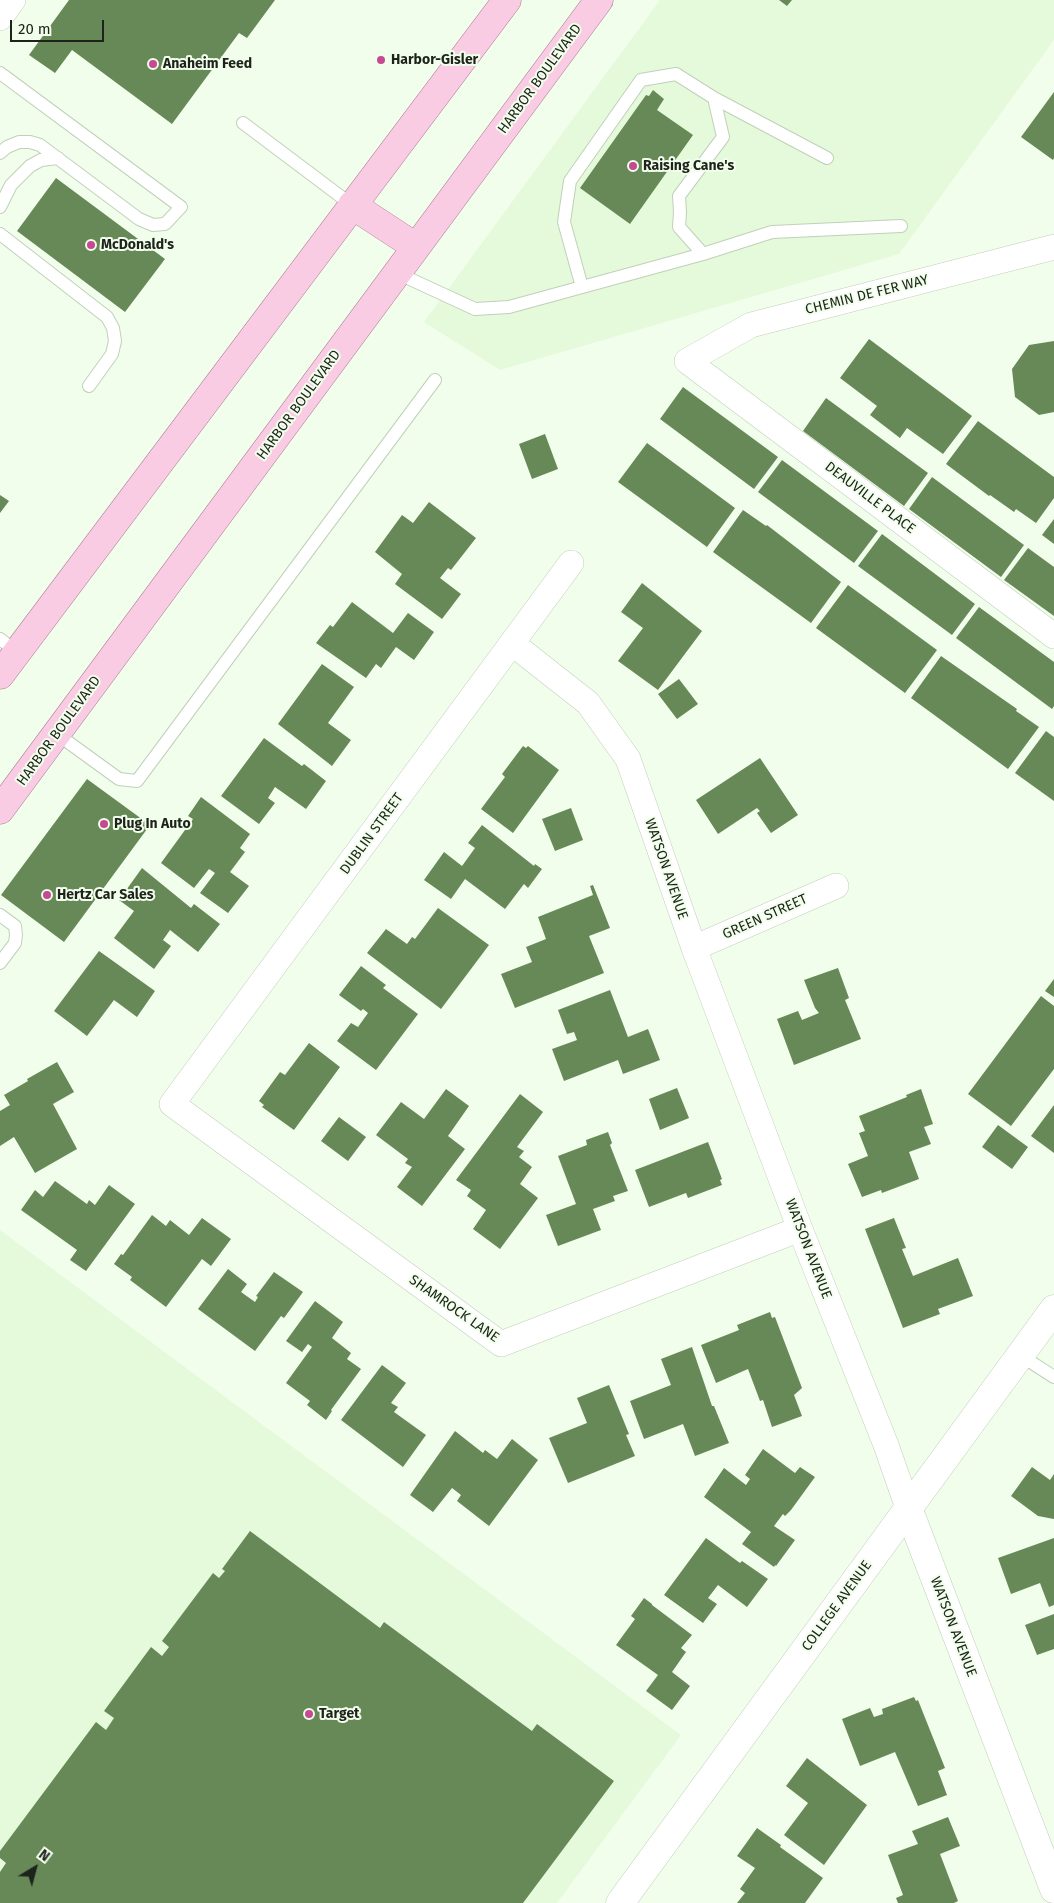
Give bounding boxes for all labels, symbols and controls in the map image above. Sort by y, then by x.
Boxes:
scale bar [12,10,106,42]
text: 20 m [18,20,51,38]
street label: HARBOR BOULEVARD [495,21,585,137]
place label: Harbor-Gisler [391,52,478,68]
marker: Harbor-Gisler [375,54,387,66]
place label: Anaheim Feed [163,56,252,72]
marker: Anaheim Feed [147,58,159,70]
place label: Raising Cane's [643,158,734,174]
marker: Raising Cane's [627,160,639,172]
place label: McDonald's [101,237,174,253]
marker: McDonald's [85,239,97,251]
street label: CHEMIN DE FER WAY [804,272,930,318]
street label: HARBOR BOULEVARD [254,347,344,463]
street label: DEAUVILLE PLACE [821,458,919,538]
street label: HARBOR BOULEVARD [14,673,104,789]
street label: DUBLIN STREET [337,790,407,878]
place label: Plug In Auto [114,816,191,832]
street label: WATSON AVENUE [641,816,691,922]
marker: Plug In Auto [98,818,110,830]
place label: Hertz Car Sales [57,887,153,903]
marker: Hertz Car Sales [41,889,53,901]
street label: GREEN STREET [720,891,810,943]
street label: WATSON AVENUE [781,1197,835,1301]
street label: SHAMROCK LANE [406,1272,502,1346]
street label: COLLEGE AVENUE [798,1557,876,1655]
street label: WATSON AVENUE [926,1575,980,1679]
place label: Target [319,1706,360,1722]
marker: Target [303,1708,315,1720]
north arrow [10,1843,60,1893]
text: N [35,1846,53,1865]

